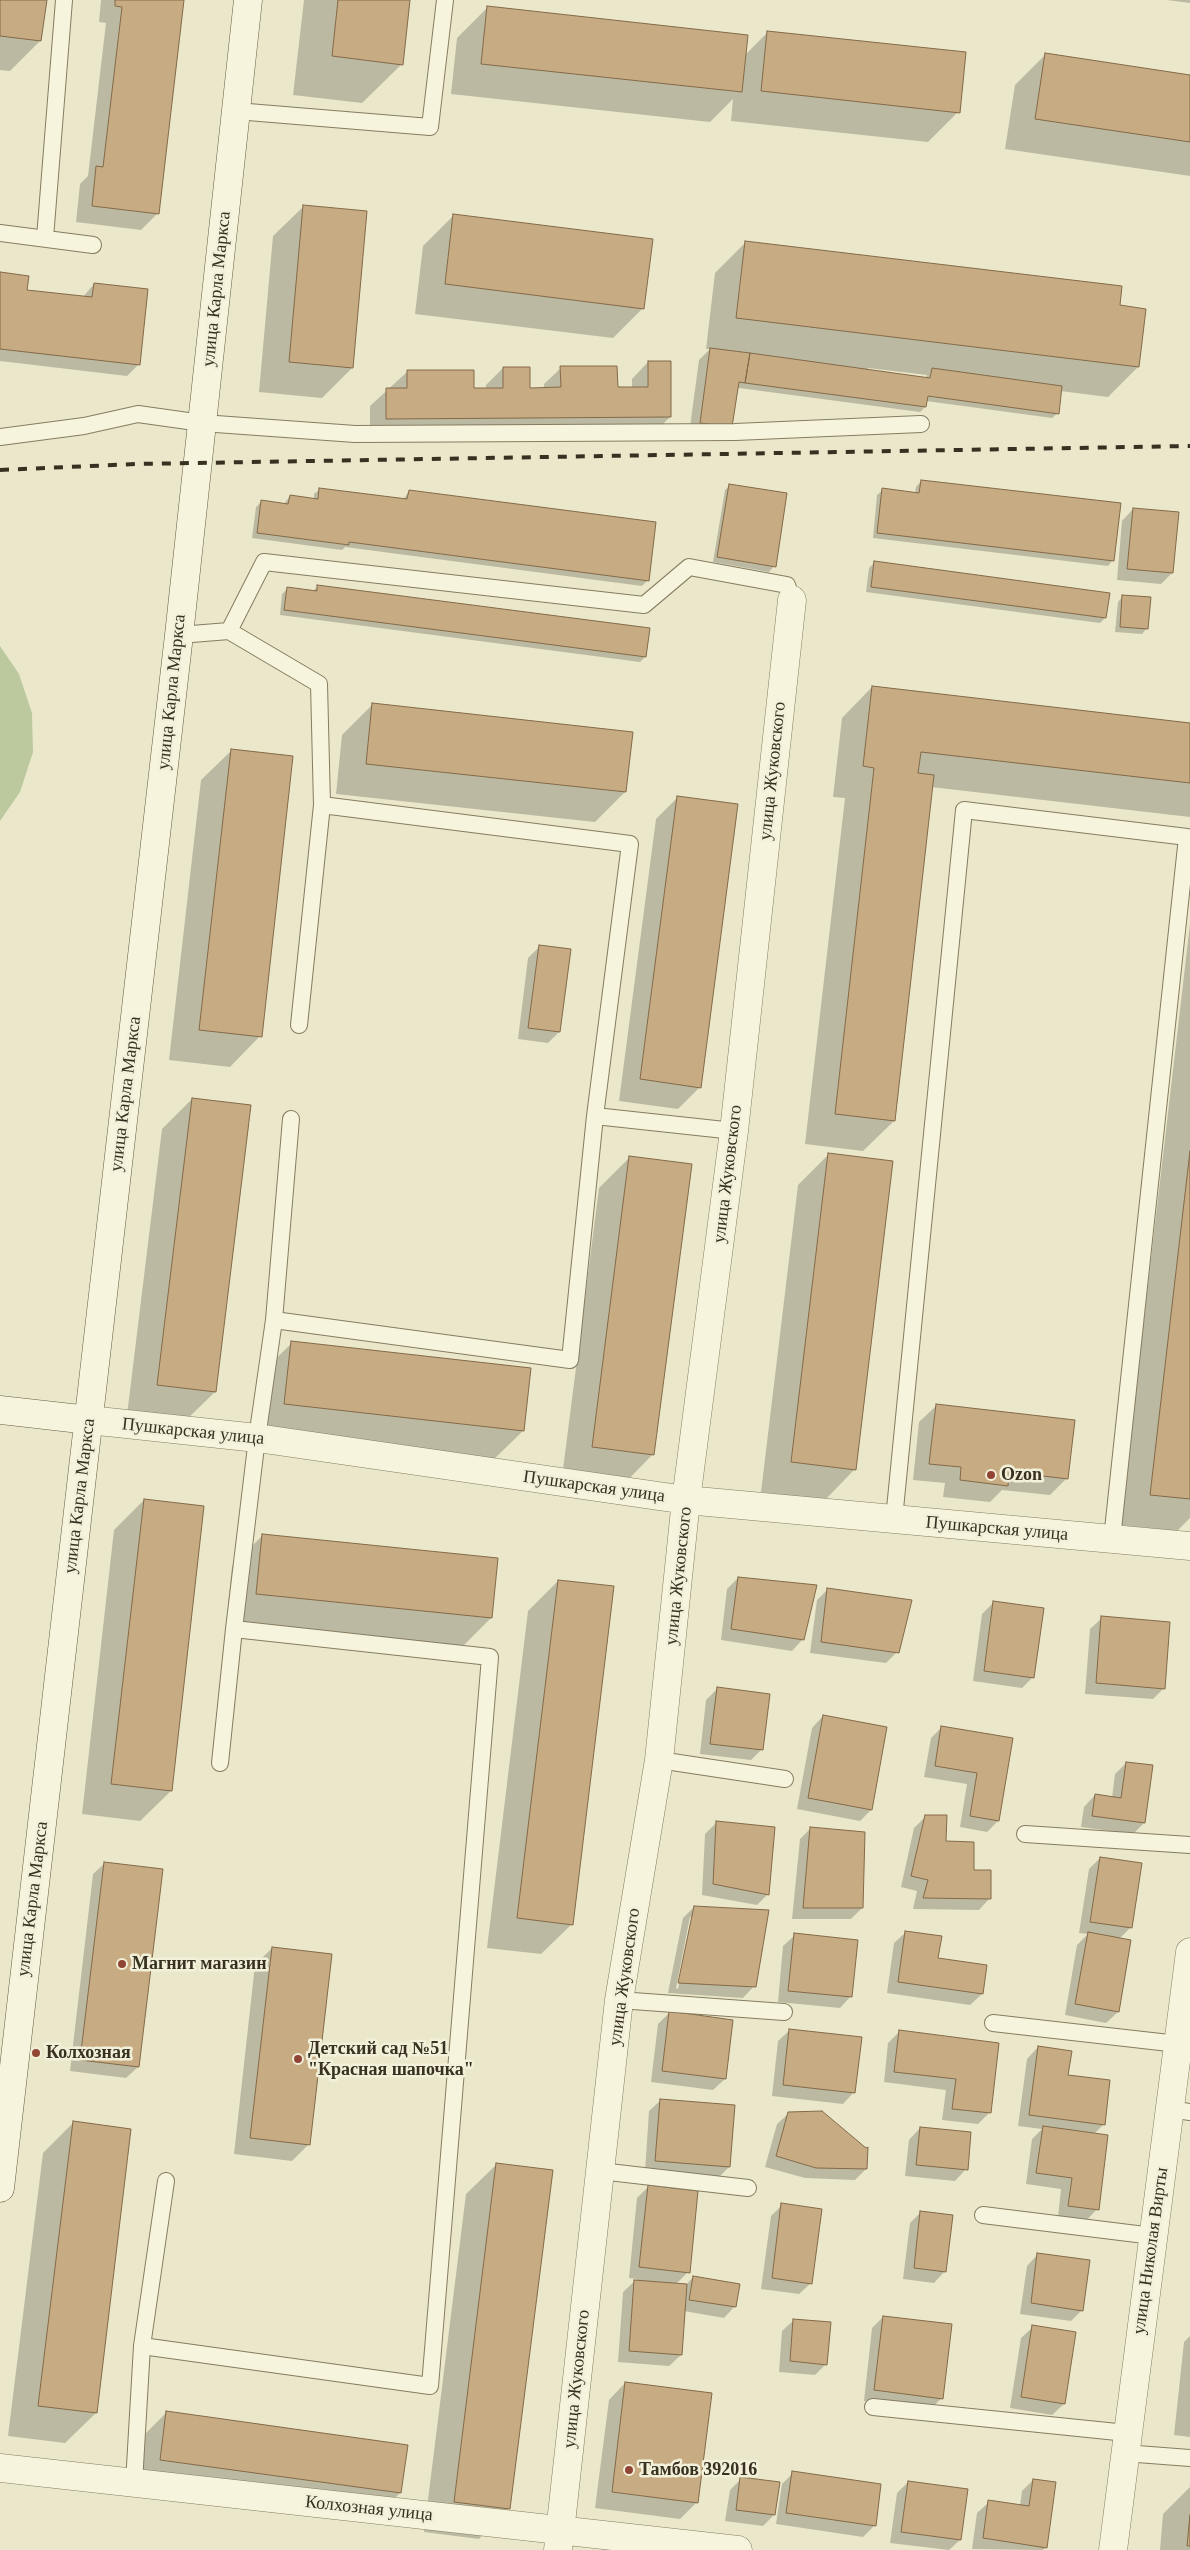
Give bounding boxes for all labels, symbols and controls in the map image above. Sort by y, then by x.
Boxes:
street label: улица Карла Маркса [198,210,236,368]
street label: улица Карла Маркса [153,613,191,771]
street label: улица Жуковского [755,701,791,841]
street label: улица Карла Маркса [106,1015,146,1173]
street label: улица Жуковского [709,1104,747,1244]
street label: Пушкарская улица [121,1414,265,1450]
street label: улица Карла Маркса [60,1417,100,1575]
place label: Ozon [1001,1464,1042,1486]
street label: Пушкарская улица [522,1466,666,1508]
marker: Ozon [985,1469,997,1481]
street label: улица Жуковского [661,1506,697,1646]
street label: Пушкарская улица [925,1512,1069,1546]
street label: улица Карла Маркса [13,1820,53,1978]
street label: улица Жуковского [605,1907,645,2047]
place label: Магнит магазин [132,1953,267,1975]
marker: Магнит магазин [116,1958,128,1970]
place label: Детский сад №51 "Красная шапочка" [308,2038,474,2080]
place label: Колхозная [46,2042,131,2064]
marker: Колхозная [30,2047,42,2059]
marker: Детский сад №51 "Красная шапочка" [292,2053,304,2065]
street label: улица Николая Вирты [1129,2166,1173,2336]
street label: улица Жуковского [559,2309,595,2449]
place label: Тамбов 392016 [639,2459,757,2481]
marker: Тамбов 392016 [623,2464,635,2476]
street label: Колхозная улица [304,2492,434,2526]

